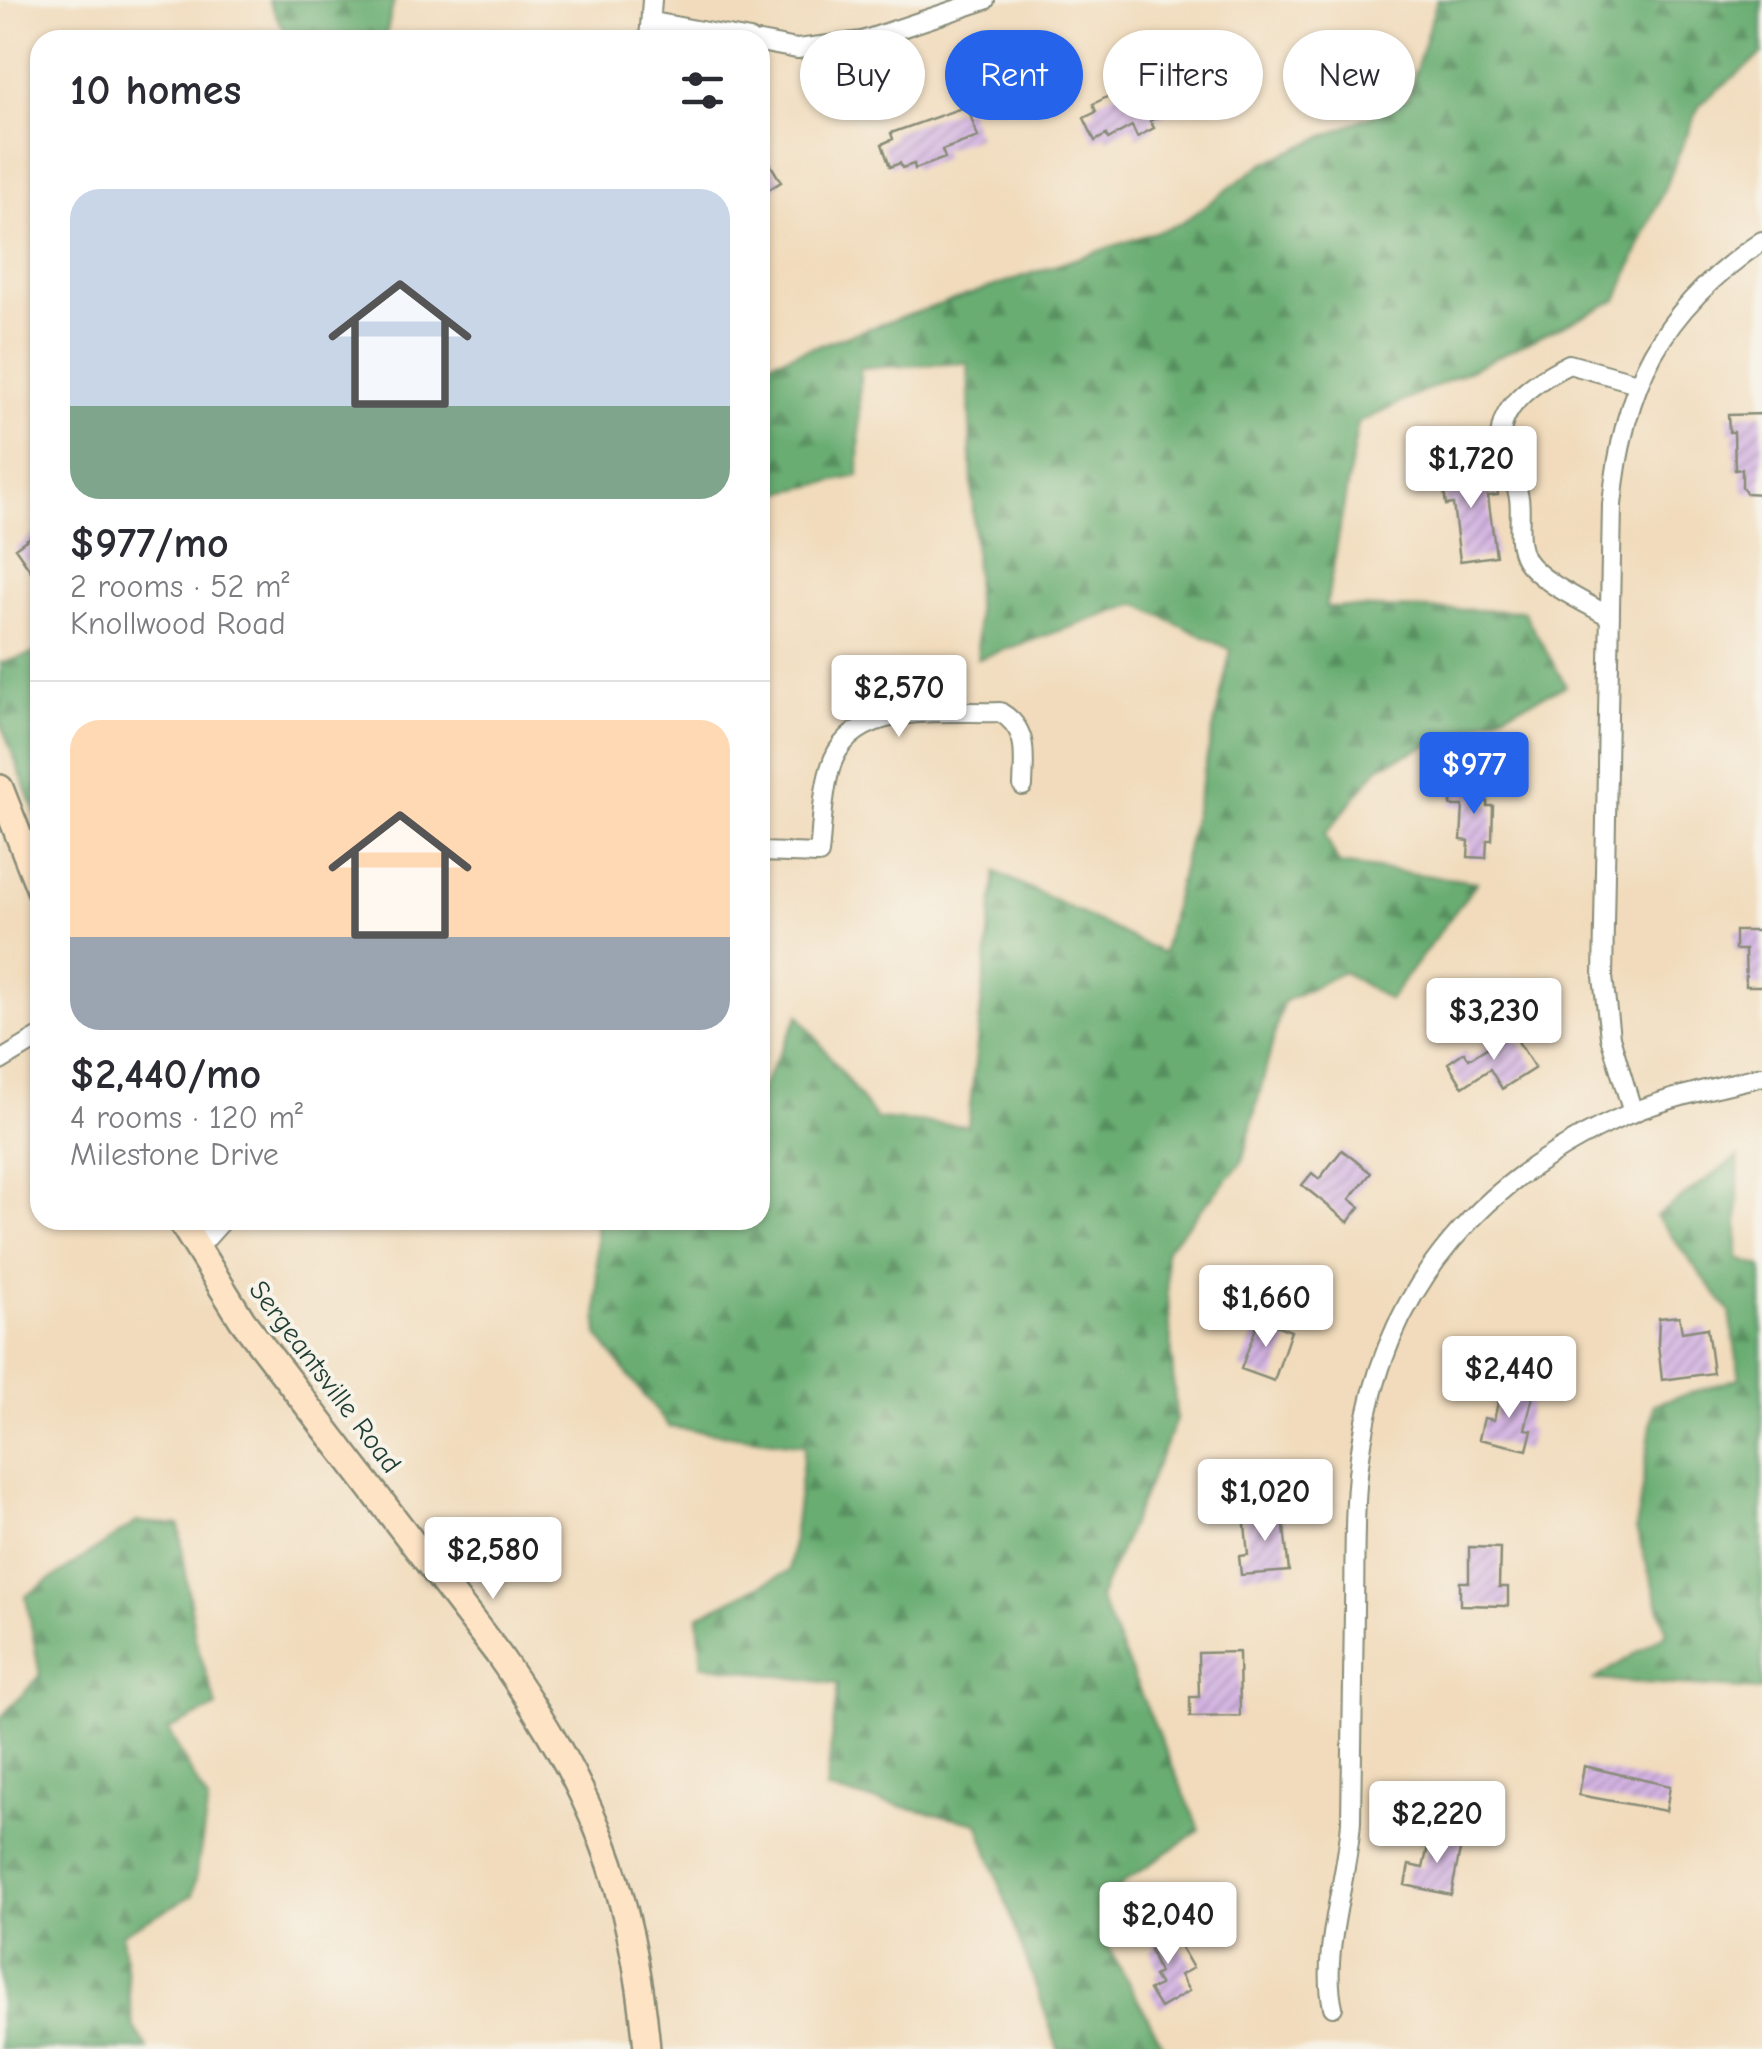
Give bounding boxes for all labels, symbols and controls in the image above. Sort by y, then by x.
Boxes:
chip: Buy [800,30,925,120]
chip: Rent [945,30,1083,120]
chip: Filters [1103,30,1263,120]
chip: New [1283,30,1415,120]
icon: filters [675,63,730,118]
text: 10 homes [70,66,241,115]
icon: home [310,254,490,434]
pin: $1,720 [1390,426,1552,511]
text: $1,720 [1428,440,1514,477]
text: $977/mo [70,519,229,568]
text: 2 rooms · 52 m² [70,568,289,605]
text: Knollwood Road [70,605,286,642]
pin: $2,570 [818,655,980,740]
text: $2,570 [853,669,945,706]
pin: $977 [1415,732,1533,817]
text: $977 [1442,746,1506,783]
icon: home [310,785,490,965]
pin: $3,230 [1413,978,1575,1063]
text: $3,230 [1448,992,1540,1029]
text: $2,440/mo [70,1050,261,1099]
text: 4 rooms · 120 m² [70,1099,303,1136]
text: Milestone Drive [70,1136,279,1173]
pin: $1,660 [1185,1265,1347,1350]
street label: Sergeantsville Road [242,1275,408,1479]
text: $1,660 [1221,1279,1311,1316]
pin: $2,440 [1428,1336,1590,1421]
text: $2,440 [1464,1350,1554,1387]
pin: $1,020 [1184,1459,1346,1544]
text: $1,020 [1220,1473,1310,1510]
pin: $2,580 [412,1517,574,1602]
text: $2,580 [447,1531,540,1568]
pin: $2,220 [1356,1781,1518,1866]
text: $2,220 [1391,1795,1483,1832]
pin: $2,040 [1087,1882,1249,1967]
text: $2,040 [1122,1896,1214,1933]

